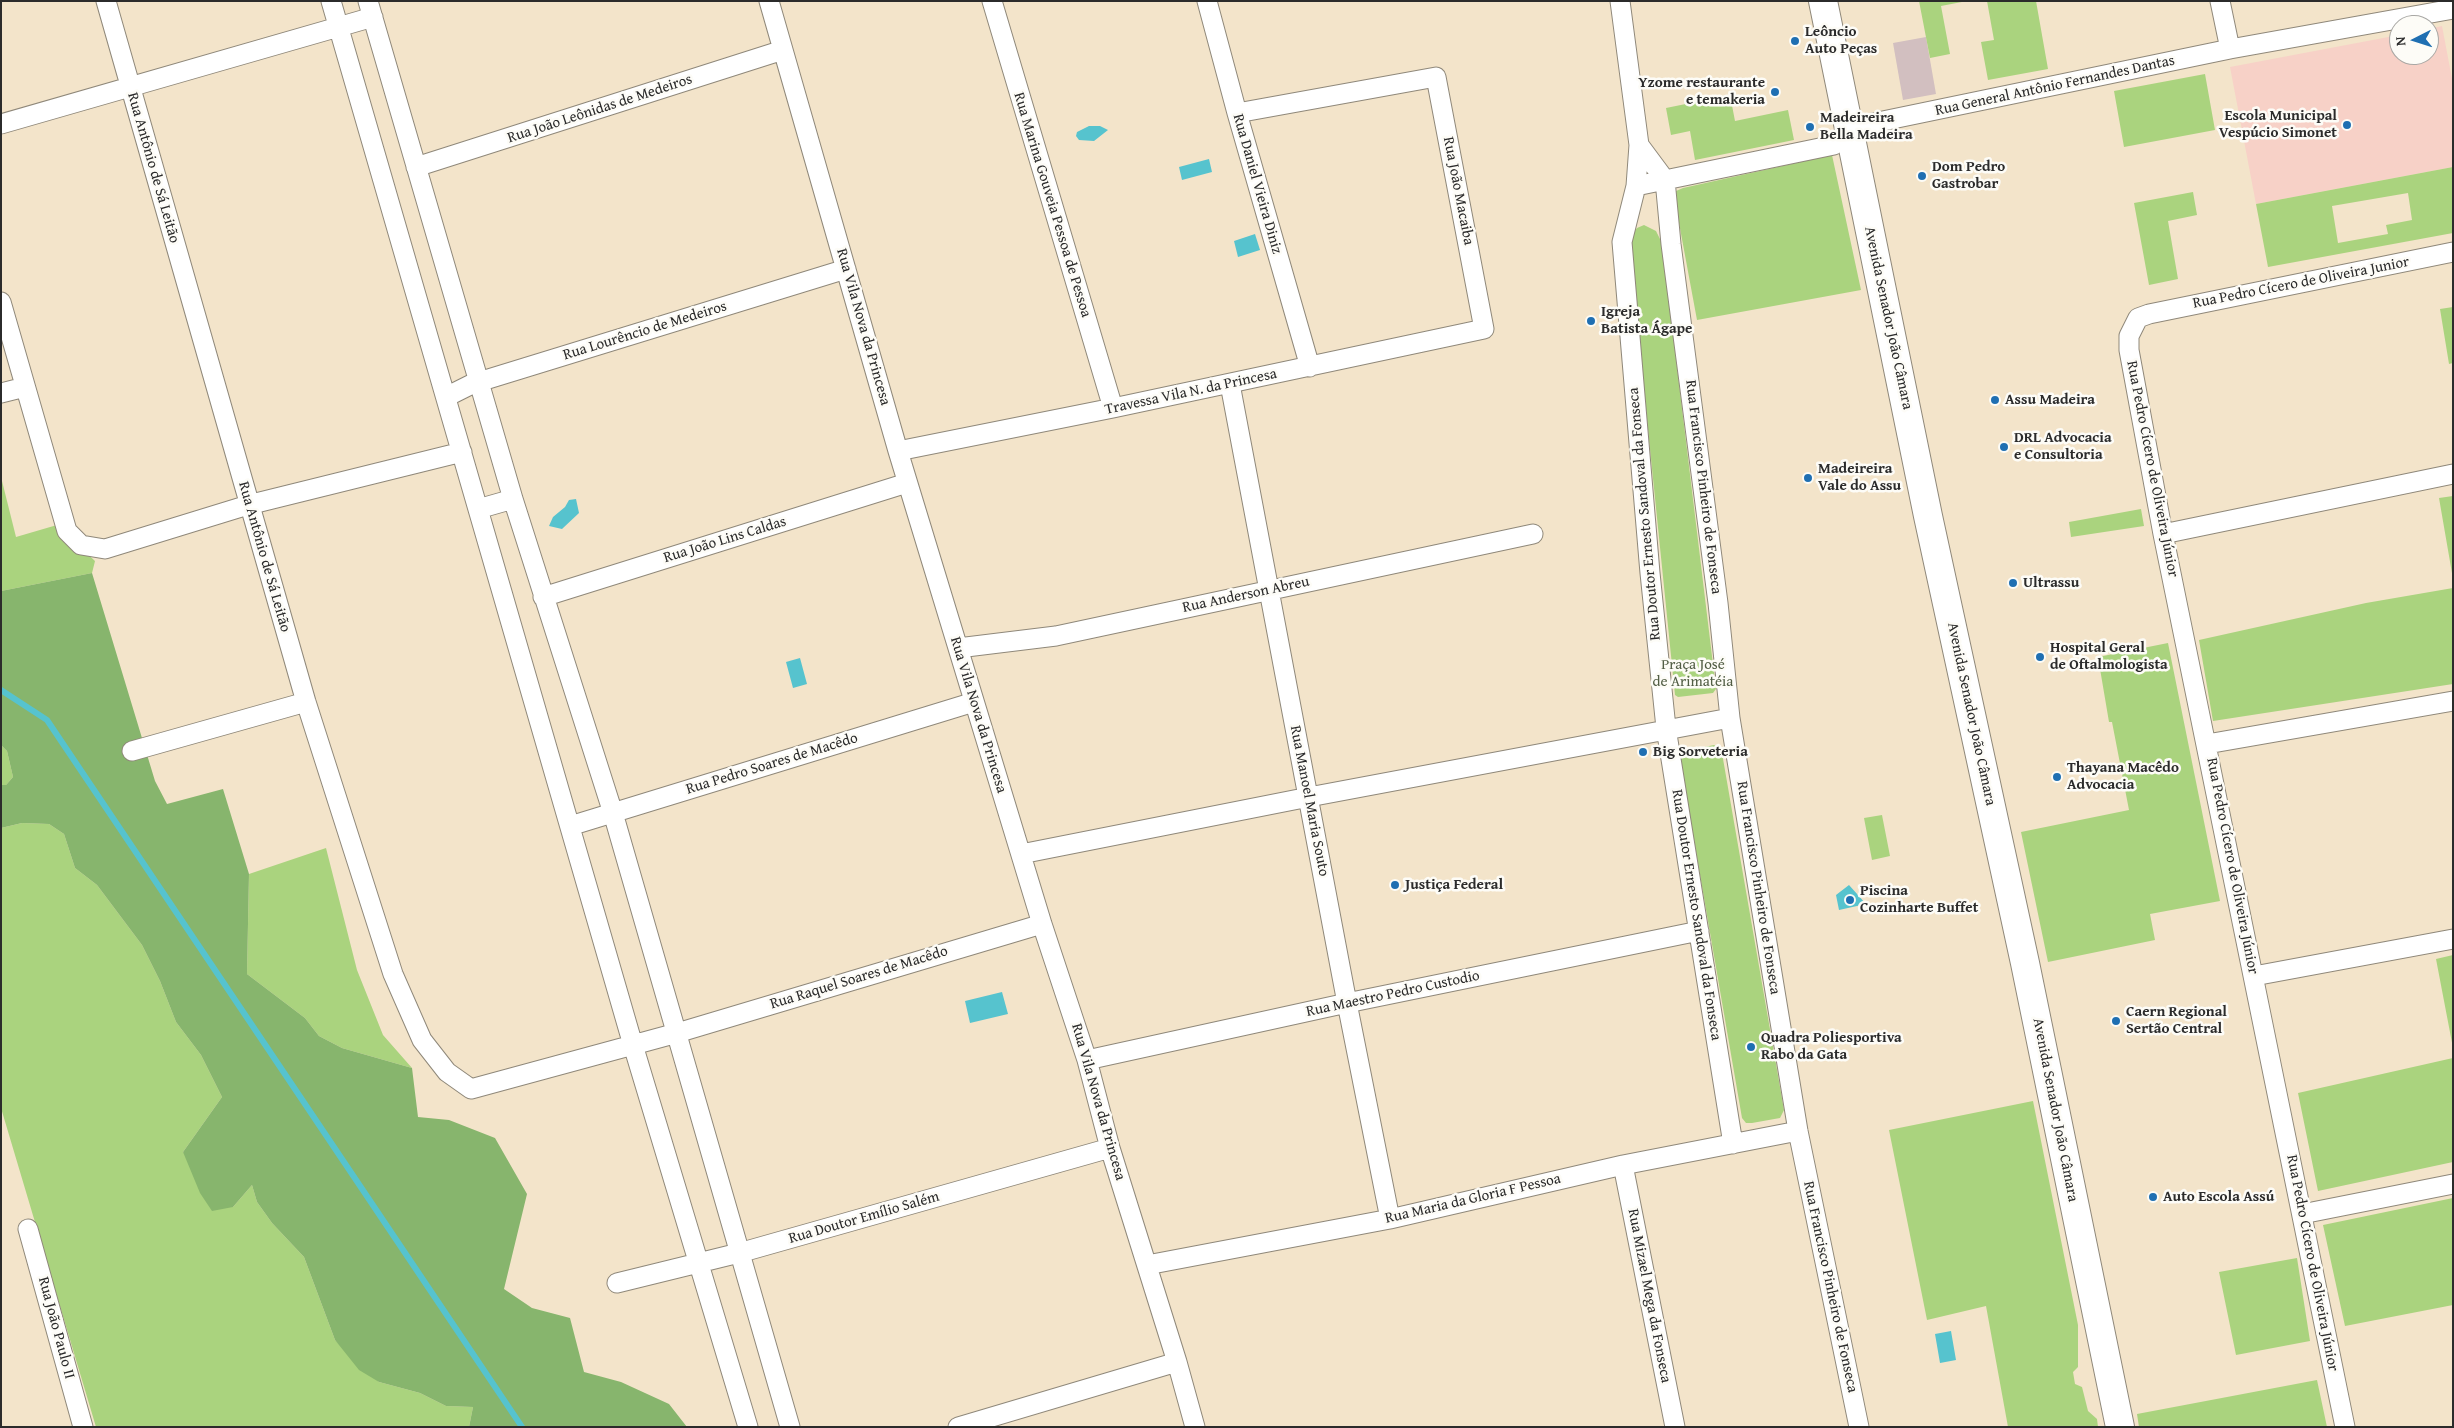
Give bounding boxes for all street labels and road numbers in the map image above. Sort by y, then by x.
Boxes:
street label: Rua General Antônio Fernandes Dantas [1934,52,2176,120]
street label: Rua João Leônidas de Medeiros [505,71,695,147]
street label: Rua Marina Gouveia Pessoa de Pessoa [1009,90,1095,320]
street label: Rua Antônio de Sá Leitão [123,91,183,245]
street label: Rua Daniel Vieira Diniz [1228,112,1286,256]
street label: Rua João Macaiba [1439,135,1477,247]
street label: Avenida Senador João Câmara [1860,225,1916,411]
street label: Rua Vila Nova da Princesa [832,246,894,408]
street label: Rua Pedro Cícero de Oliveira Junior [2191,253,2411,313]
street label: Rua Lourêncio de Medeiros [561,298,729,364]
street label: Rua Pedro Cícero de Oliveira Júnior [2122,359,2182,579]
street label: Travessa Vila N. da Princesa [1103,365,1279,419]
street label: Rua Francisco Pinheiro de Fonseca [1681,379,1725,595]
street label: Rua Doutor Ernesto Sandoval da Fonseca [1625,387,1665,641]
street label: Rua Antônio de Sá Leitão [234,480,294,634]
street label: Rua João Lins Caldas [662,513,788,567]
street label: Rua Anderson Abreu [1181,573,1311,617]
street label: Avenida Senador João Câmara [1943,621,1999,807]
street label: Rua Vila Nova da Princesa [946,635,1010,795]
street label: Rua Manoel Maria Souto [1286,724,1332,878]
street label: Rua Pedro Soares de Macêdo [684,729,860,799]
street label: Rua Pedro Cícero de Oliveira Júnior [2202,756,2262,976]
street label: Rua Francisco Pinheiro de Fonseca [1732,780,1784,996]
street label: Rua Doutor Ernesto Sandoval da Fonseca [1667,788,1725,1042]
street label: Rua Raquel Soares de Macêdo [768,942,950,1014]
street label: Rua Maestro Pedro Custodio [1305,967,1481,1021]
street label: Avenida Senador João Câmara [2028,1017,2082,1203]
street label: Rua Vila Nova da Princesa [1067,1021,1129,1183]
street label: Rua Pedro Cícero de Oliveira Júnior [2282,1153,2342,1373]
street label: Rua Maria da Gloria F Pessoa [1383,1170,1563,1228]
street label: Rua Francisco Pinheiro de Fonseca [1799,1180,1861,1394]
street label: Rua Doutor Emílio Salém [787,1188,941,1248]
street label: Rua Mizael Mega da Fonseca [1623,1207,1675,1385]
street label: Rua João Paulo II [34,1275,78,1381]

